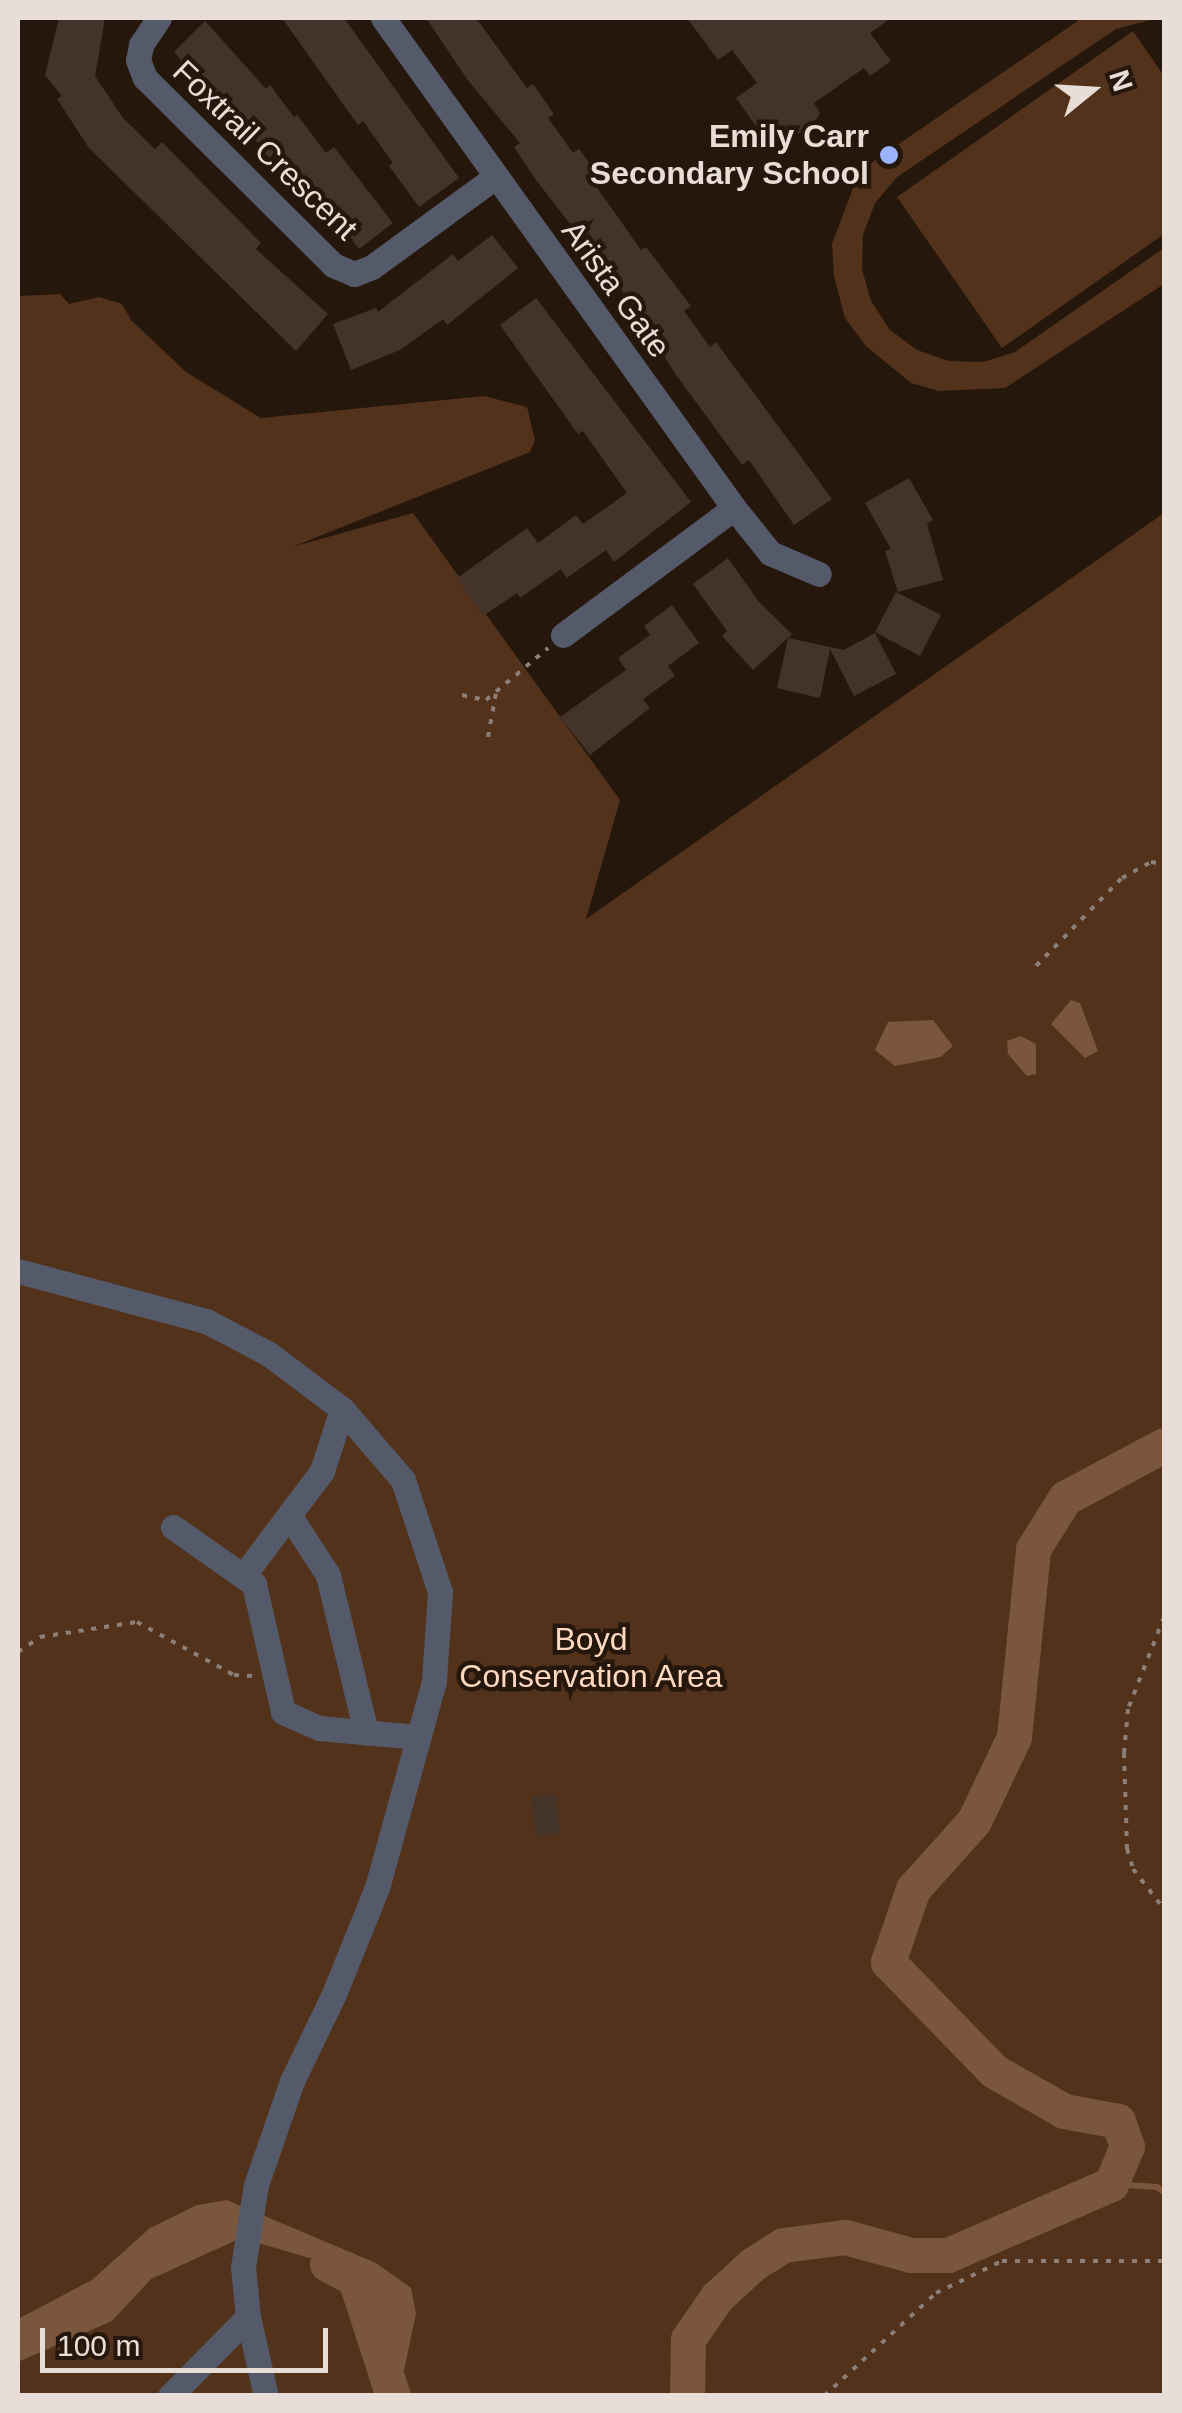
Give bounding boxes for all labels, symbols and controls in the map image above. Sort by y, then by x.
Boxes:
north arrow [1042,40,1142,140]
street label: Foxtrail Crescent [165,52,365,248]
text: N [1103,66,1139,95]
place label: Emily Carr Secondary School [590,118,869,193]
marker: Emily Carr Secondary School [878,144,900,166]
street label: Arista Gate [553,213,679,365]
park label: Boyd Conservation Area [458,1621,724,1696]
scale bar [45,2308,332,2370]
text: 100 m [57,2329,140,2362]

